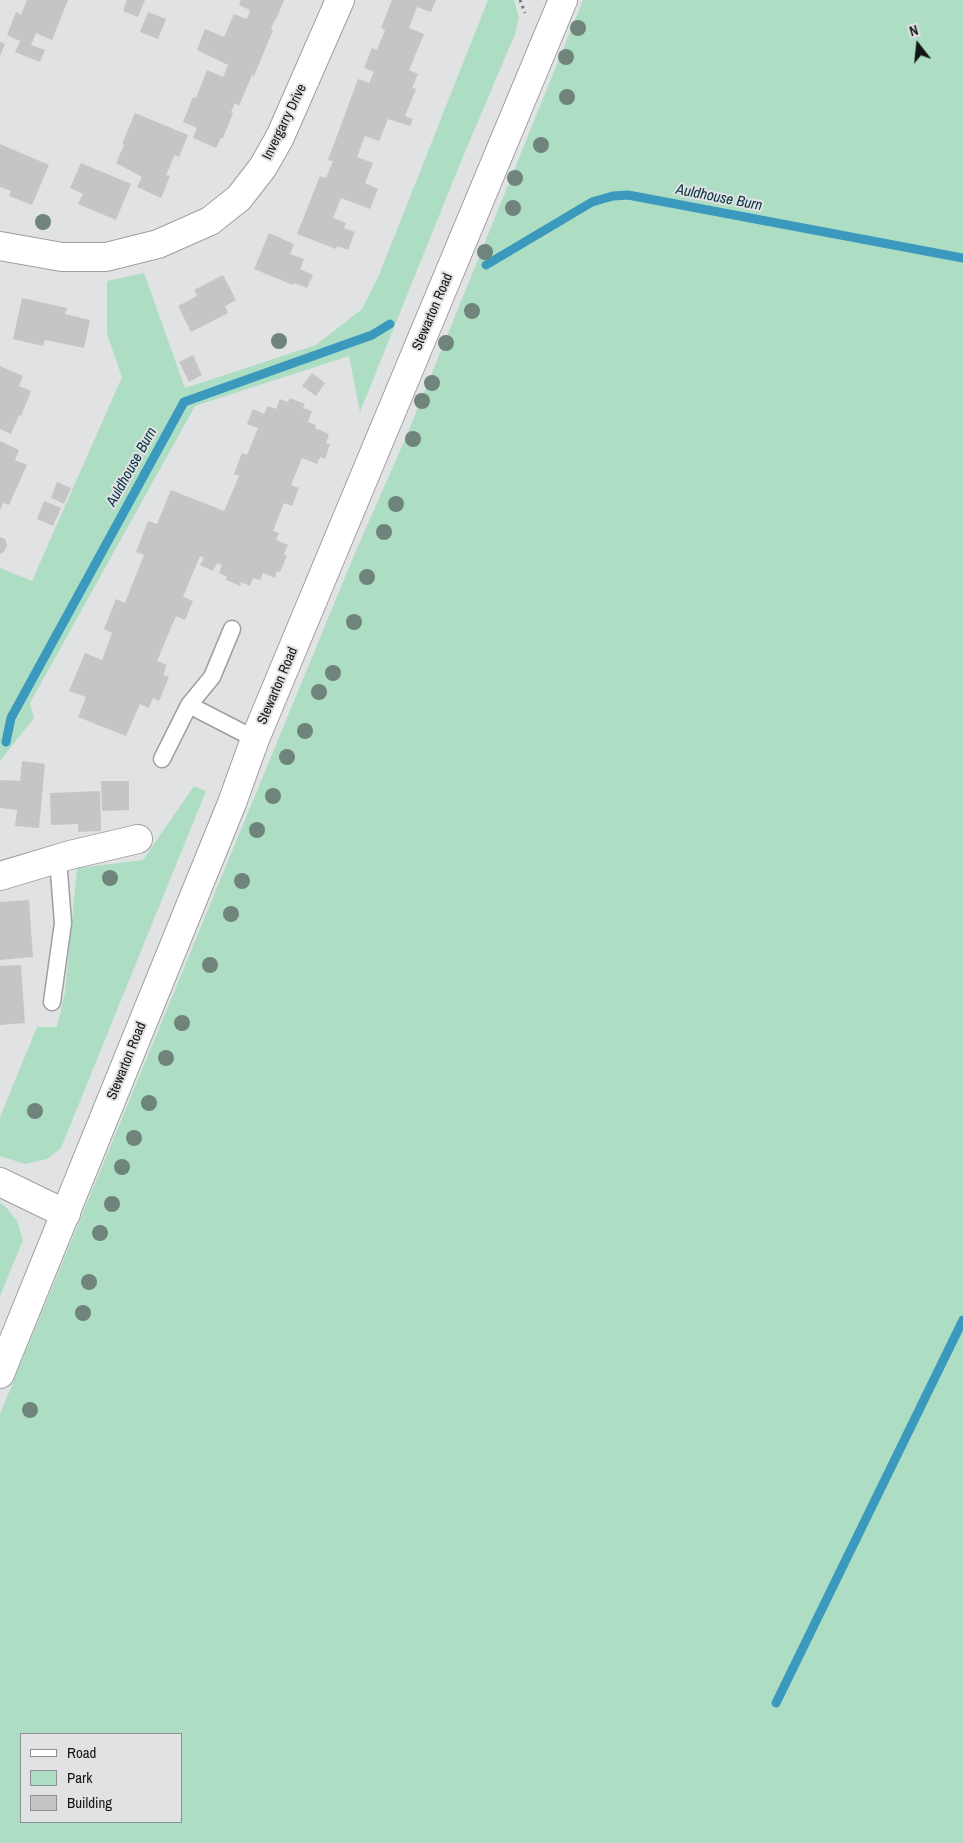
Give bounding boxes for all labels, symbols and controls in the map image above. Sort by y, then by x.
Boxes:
north arrow [893,20,943,70]
text: N [907,21,920,40]
street label: Invergarry Drive [259,81,311,163]
water label: Auldhouse Burn [674,181,764,215]
street label: Stewarton Road [409,271,457,353]
water label: Auldhouse Burn [103,424,161,510]
street label: Stewarton Road [254,645,302,727]
street label: Stewarton Road [104,1020,150,1102]
legend [20,1733,182,1823]
text: Road [67,1742,96,1763]
text: Park [67,1767,92,1788]
text: Building [67,1792,112,1813]

